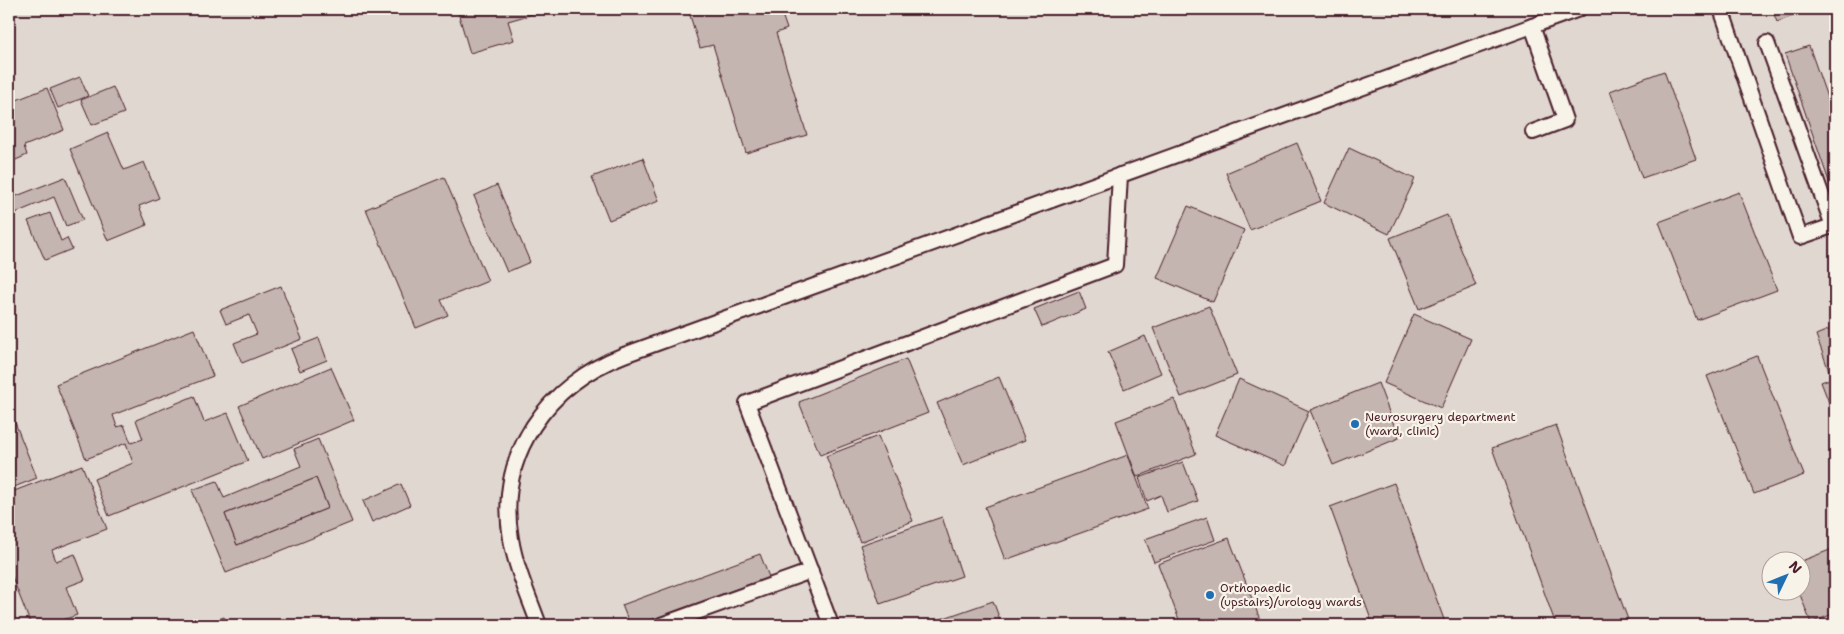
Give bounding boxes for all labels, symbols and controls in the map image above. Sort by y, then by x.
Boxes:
place label: Neurosurgery department (ward, clinic) [1365,409,1516,439]
marker: Neurosurgery department (ward, clinic) [1349,418,1361,430]
north arrow [1762,552,1812,602]
text: N [1785,557,1806,577]
place label: Orthopaedic (upstairs)/urology wards [1220,580,1362,610]
marker: Orthopaedic (upstairs)/urology wards [1204,589,1216,601]

